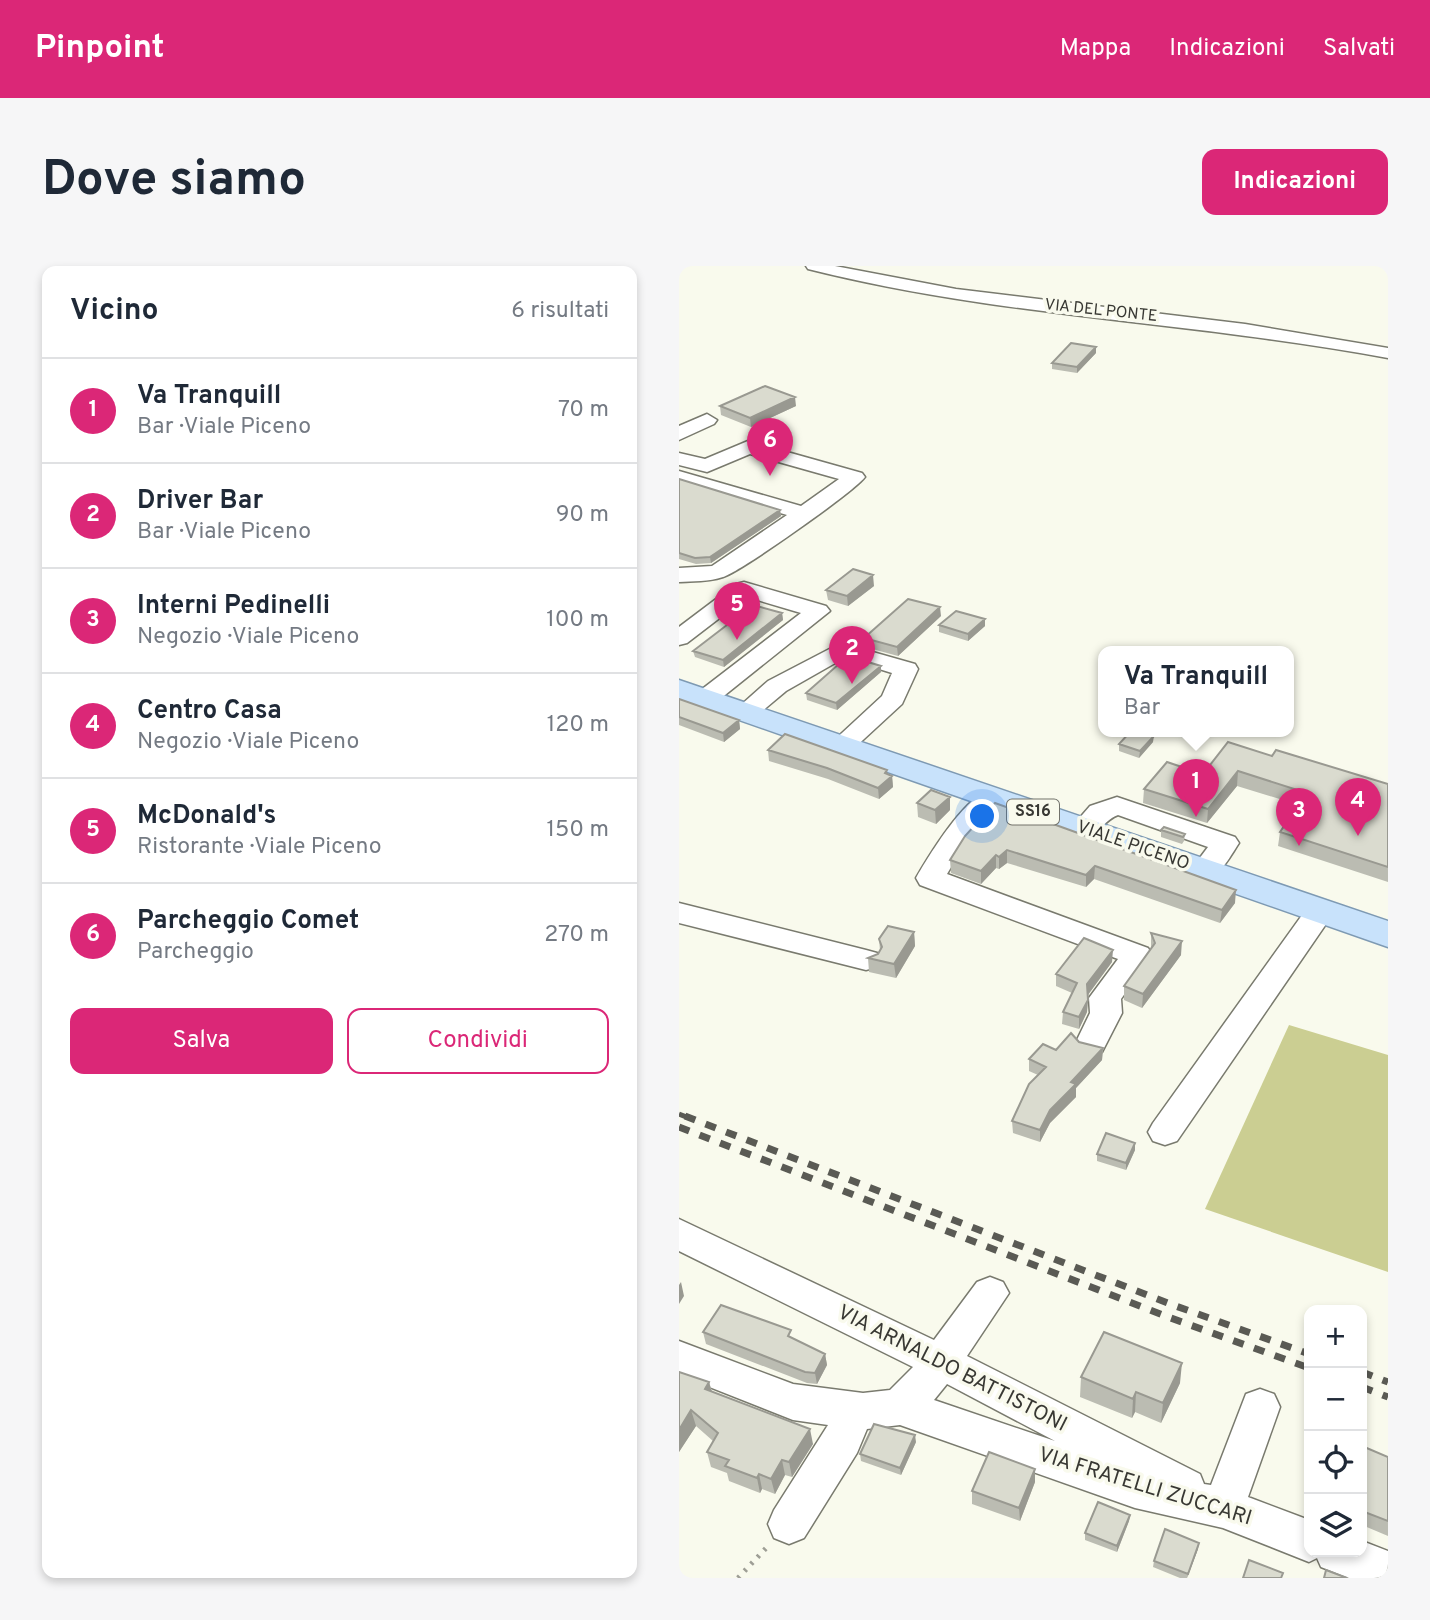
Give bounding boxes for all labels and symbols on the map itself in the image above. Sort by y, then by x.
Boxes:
street label: VIA DEL PONTE [1044,295,1158,327]
pin: 6 [747,418,793,476]
pin: 5 [714,582,760,640]
pin: 2 [829,626,875,684]
pin: 1 [1173,759,1219,817]
pin: 4 [1335,778,1381,836]
pin: 3 [1276,788,1322,846]
your location [965,799,999,833]
road number: SS16 [1007,800,1059,824]
street label: VIALE PICENO [1074,816,1192,876]
street label: VIA ARNALDO BATTISTONI [833,1299,1071,1439]
street label: VIA FRATELLI ZUCCARI [1035,1442,1255,1532]

